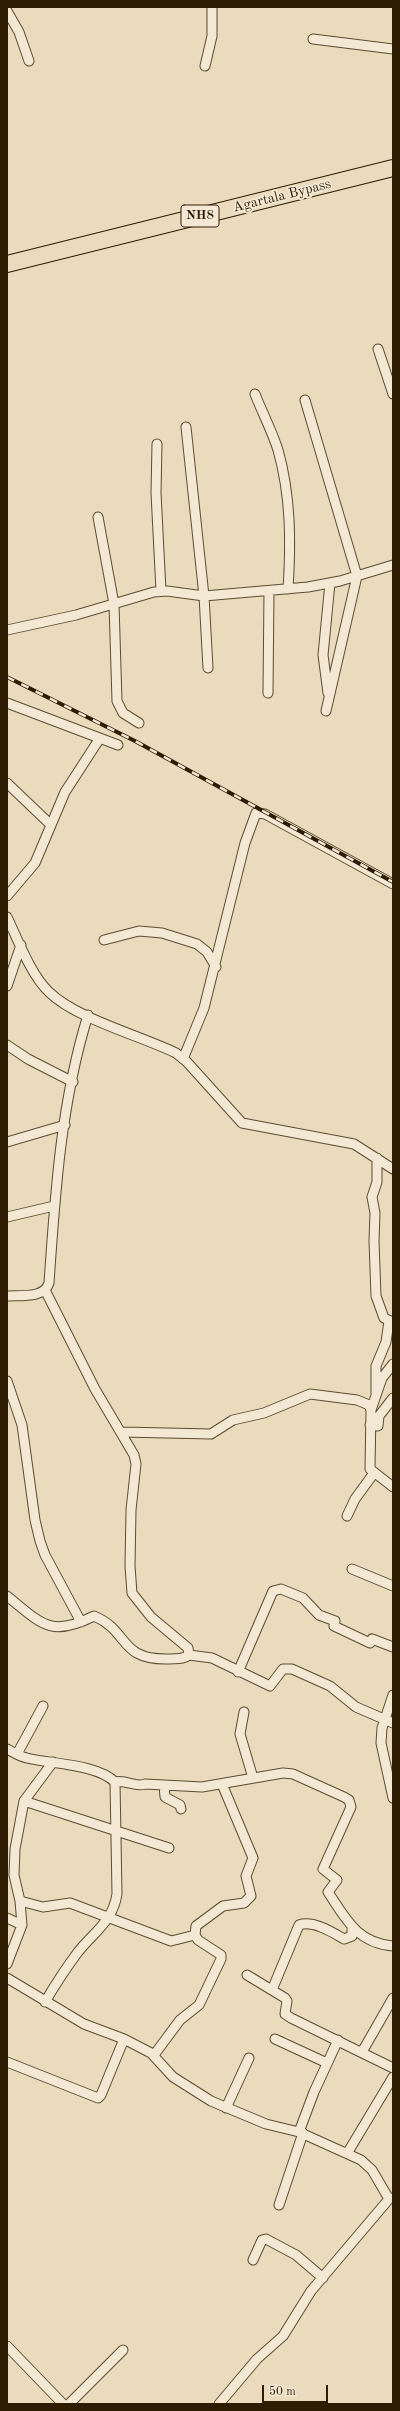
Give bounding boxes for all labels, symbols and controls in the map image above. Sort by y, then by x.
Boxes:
street label: Agartala Bypass [231,176,333,216]
road number: NH8 [181,205,219,227]
scale bar [264,2377,330,2403]
text: 50 m [269,2386,296,2398]

